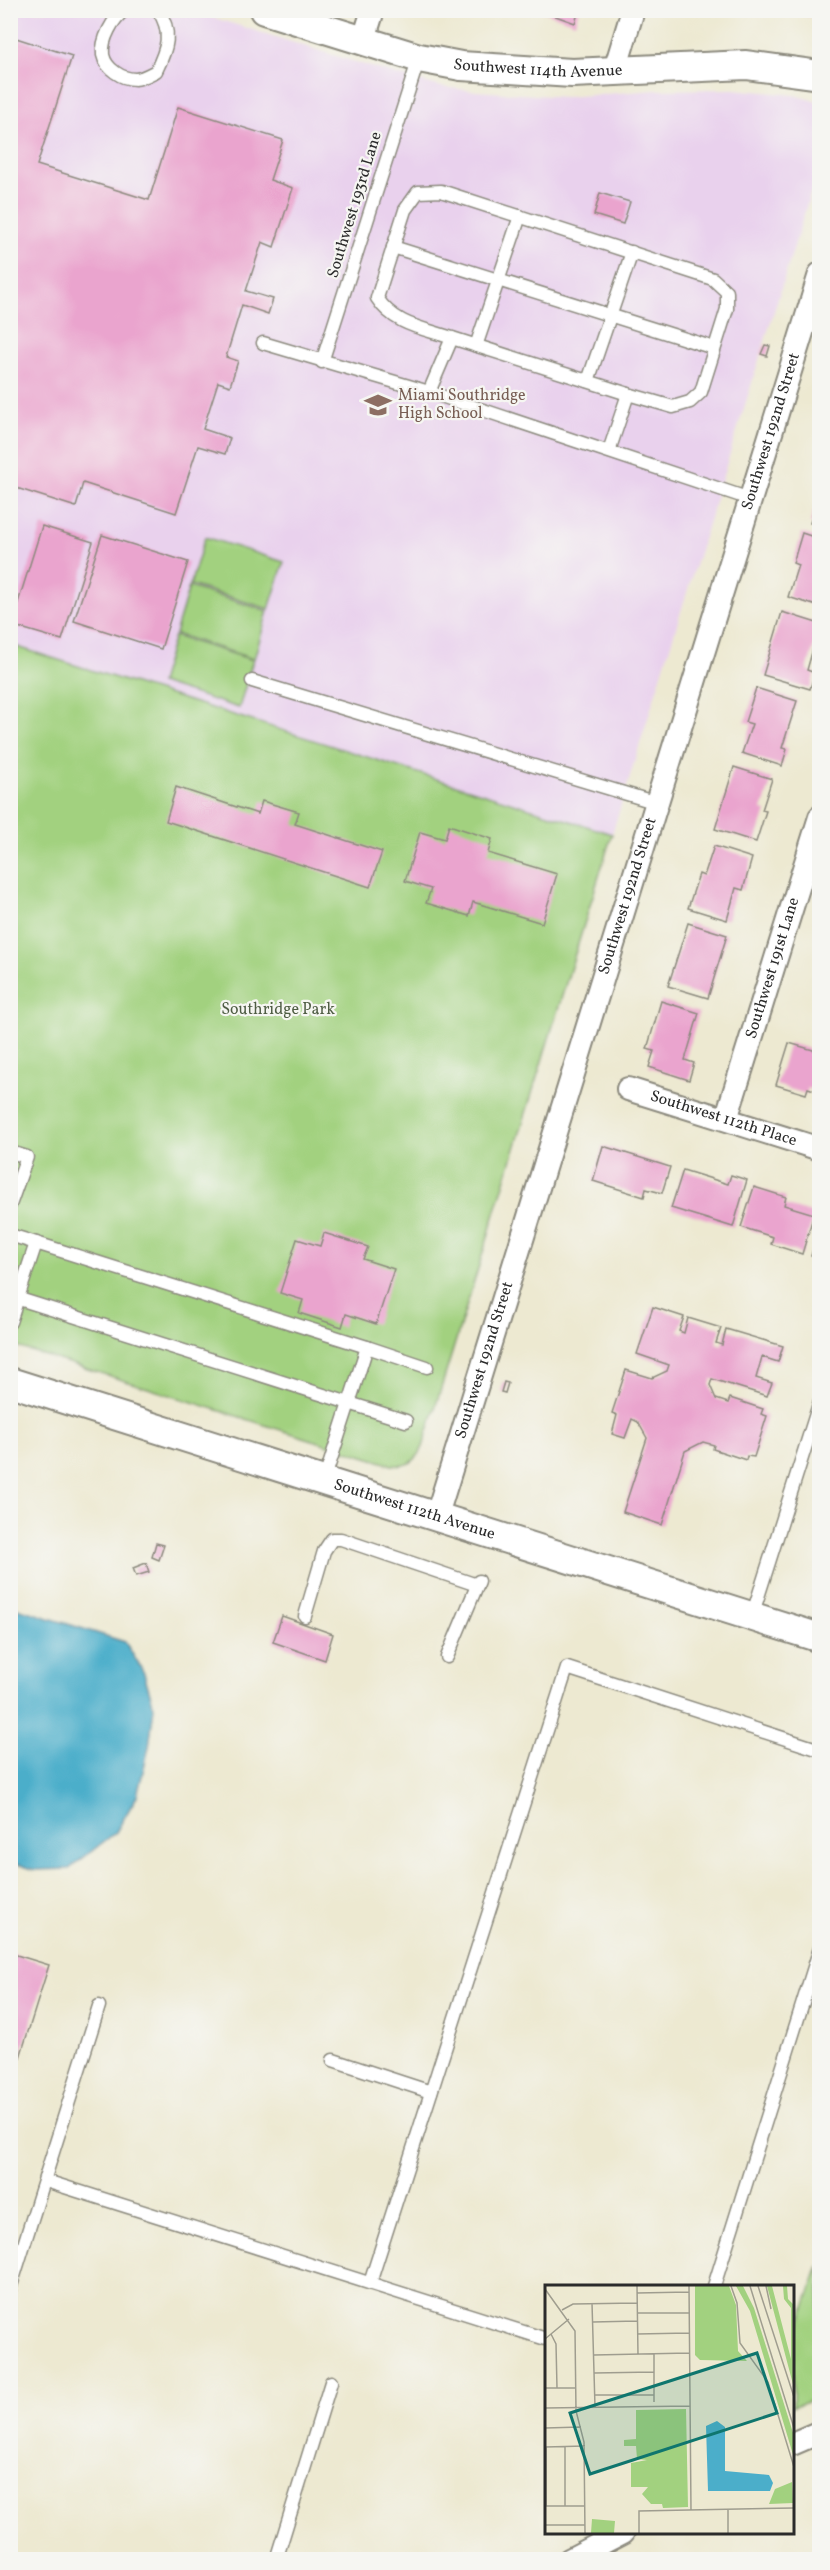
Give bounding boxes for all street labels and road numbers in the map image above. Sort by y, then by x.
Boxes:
street label: Southwest 114th Avenue [451,54,623,84]
street label: Southwest 193rd Lane [322,129,388,281]
street label: Southwest 192nd Street [737,350,806,513]
street label: Southwest 192nd Street [593,814,663,977]
street label: Southwest 191st Lane [741,895,805,1042]
street label: Southwest 112th Place [647,1086,800,1152]
street label: Southwest 192nd Street [450,1279,519,1442]
street label: Southwest 112th Avenue [331,1474,498,1546]

